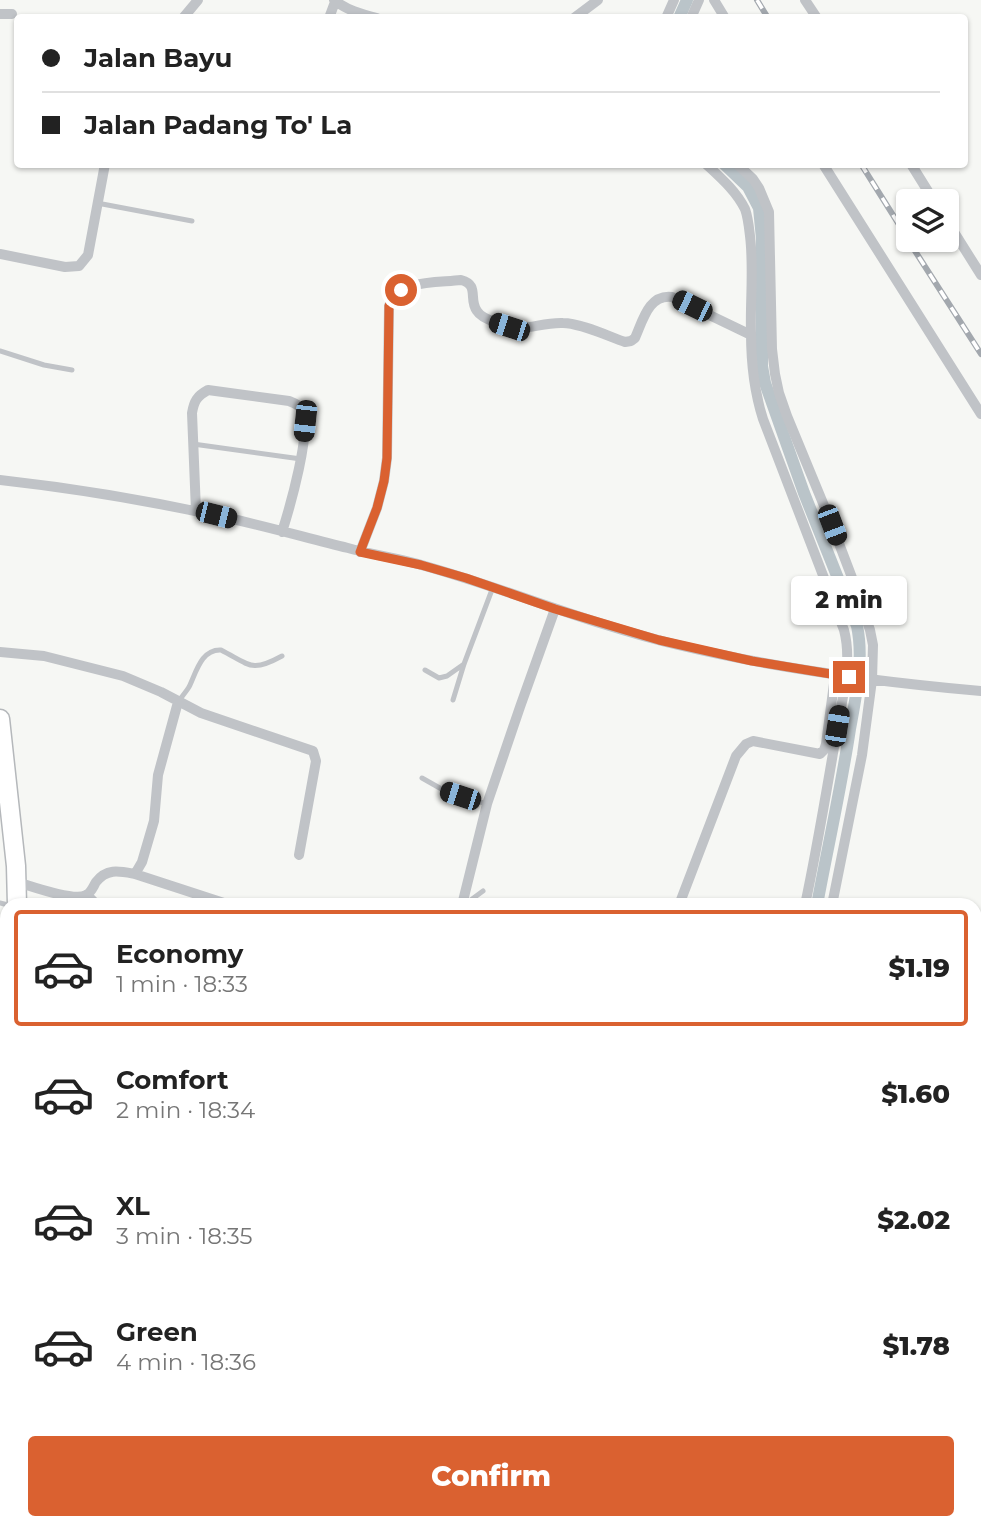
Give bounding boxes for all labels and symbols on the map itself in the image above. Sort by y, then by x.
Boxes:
route start [385,274,417,306]
car [669,287,716,325]
car [486,311,533,343]
car [293,399,318,443]
car [194,500,239,530]
car [815,502,850,548]
callout: 2 min [791,576,907,624]
route end [833,661,865,693]
car [824,704,851,748]
car [437,780,484,812]

